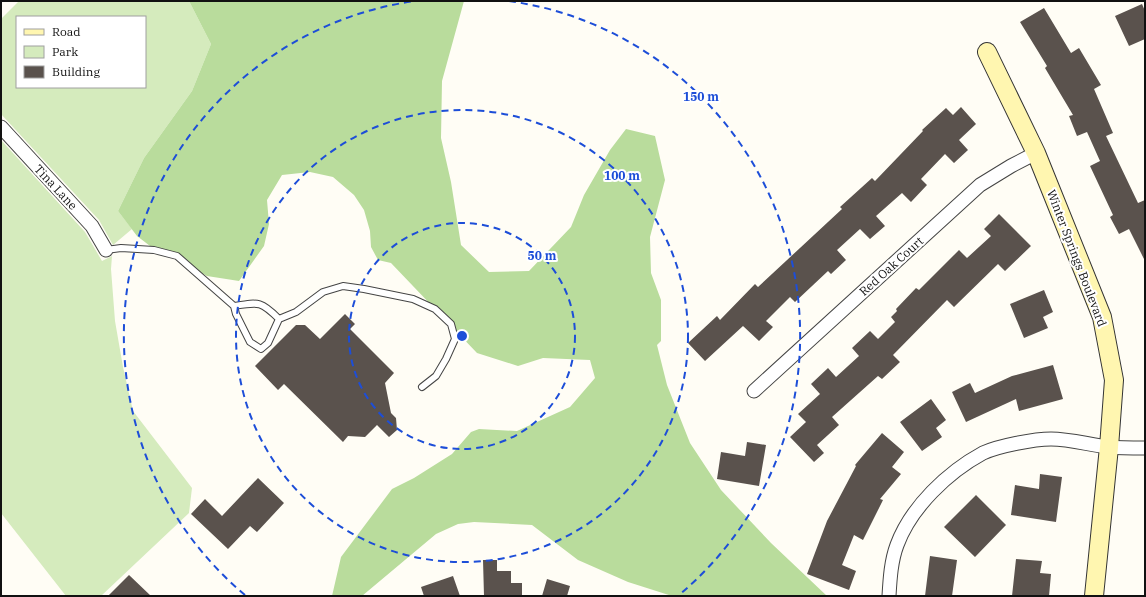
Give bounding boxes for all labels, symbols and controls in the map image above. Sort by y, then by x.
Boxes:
legend [16,16,146,88]
text: Road [52,24,81,39]
text: Park [52,44,78,59]
text: Building [52,64,100,79]
text: 150 m [683,89,719,104]
street label: Tina Lane [31,161,81,213]
text: 100 m [604,168,640,183]
street label: Winter Springs Boulevard [1044,187,1110,329]
street label: Red Oak Court [856,233,926,299]
text: 50 m [528,248,557,263]
centre of rings [455,329,469,343]

